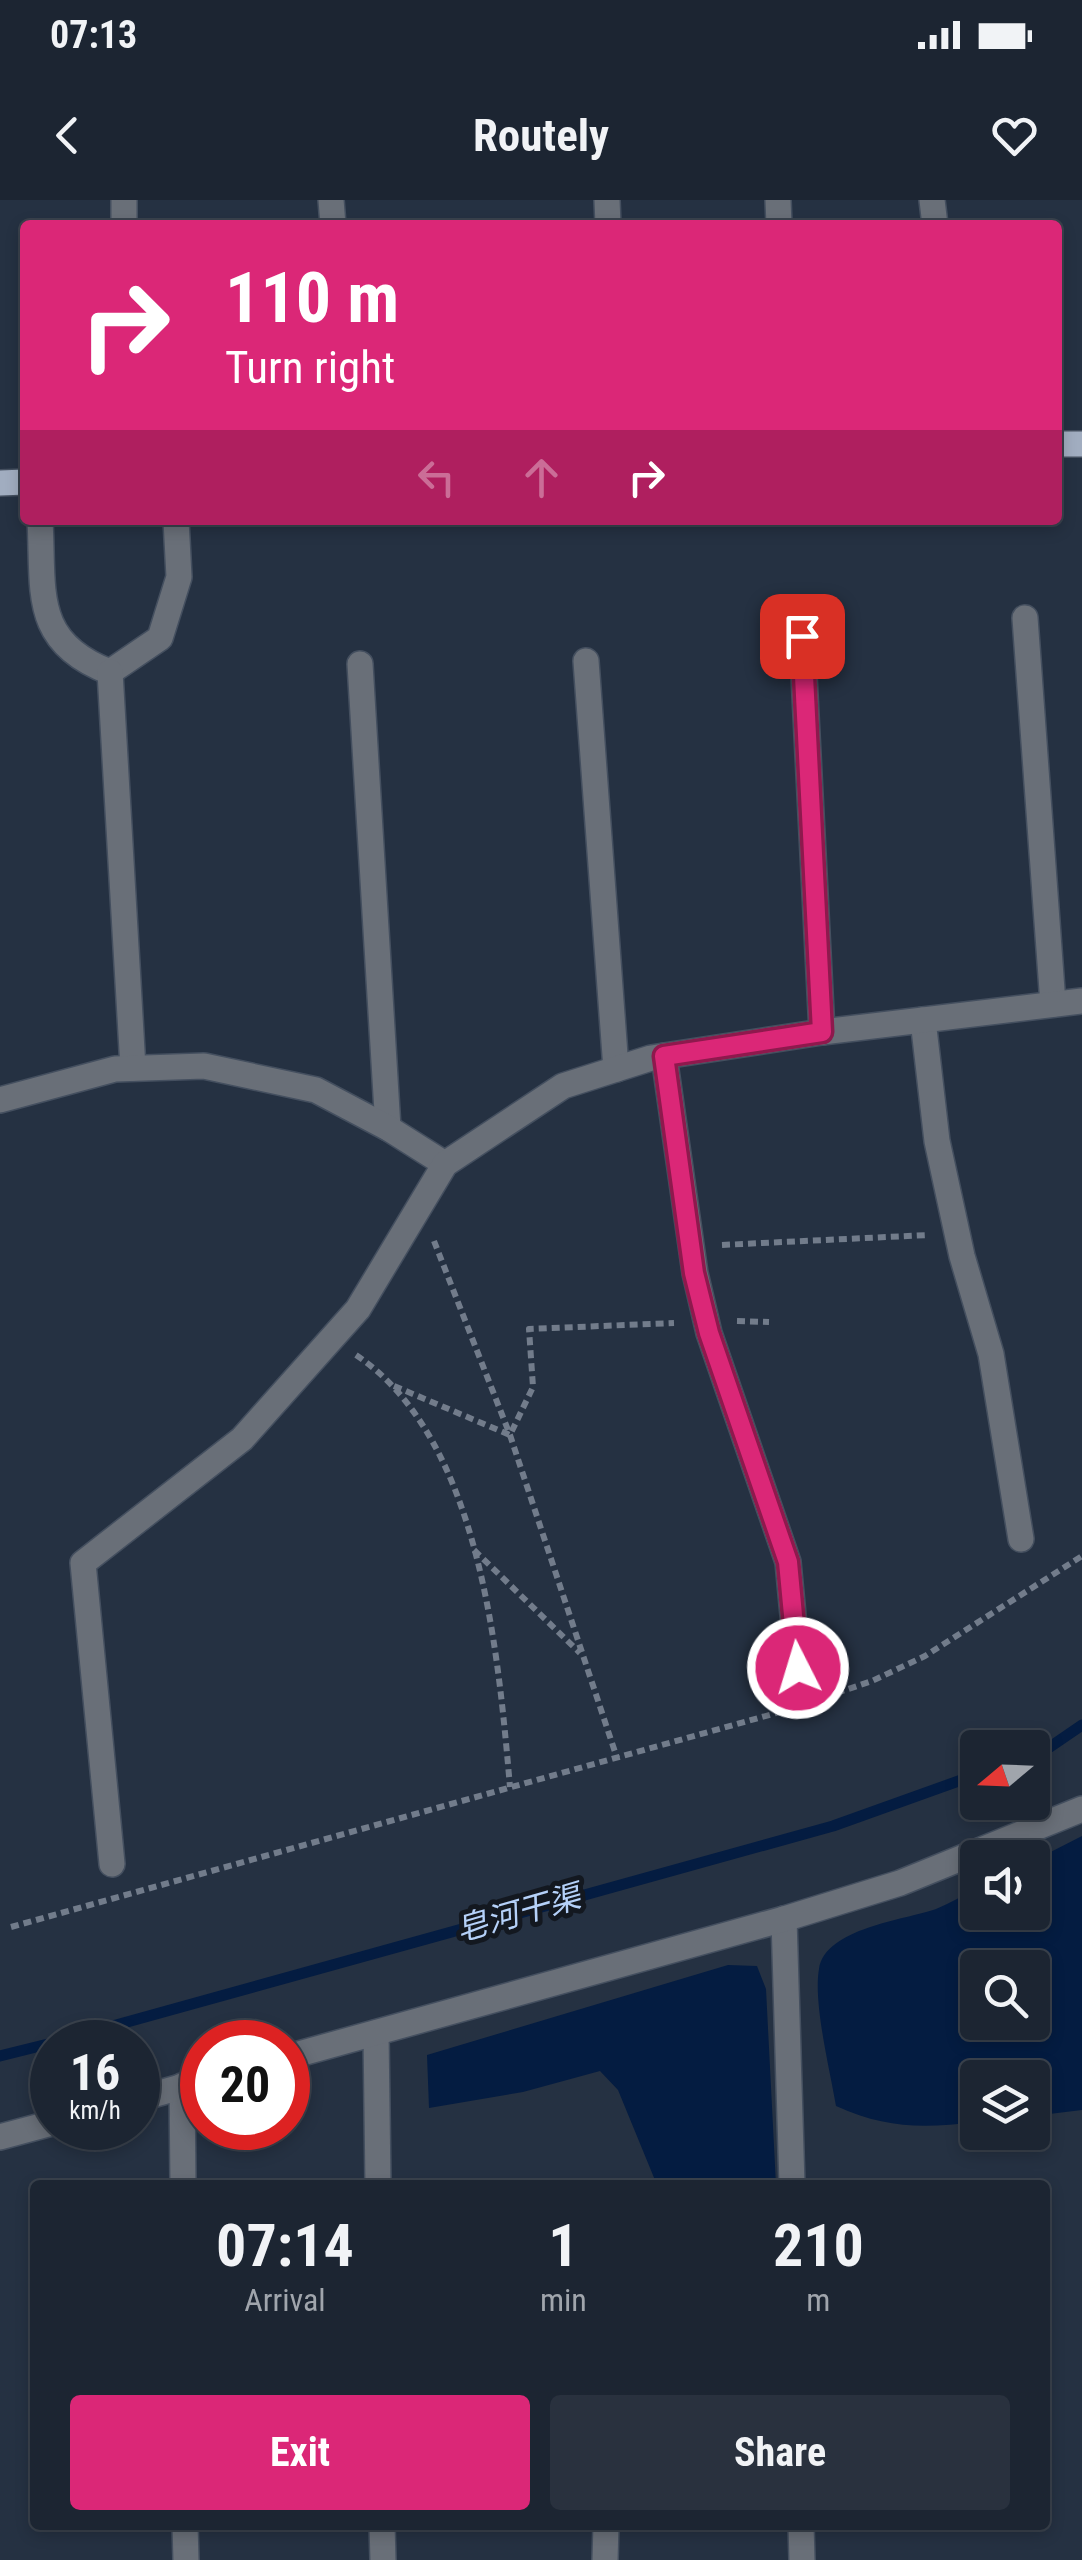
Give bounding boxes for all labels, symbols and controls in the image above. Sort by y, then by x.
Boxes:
text: 07:13 [50,13,137,57]
icon: back [40,108,95,163]
icon: heart [987,108,1042,163]
text: Routely [473,109,609,162]
text: 110 m [225,257,399,339]
icon: right [60,260,190,390]
text: Turn right [225,341,395,394]
icon: left [409,450,464,505]
icon: ahead [514,450,569,505]
icon: right [619,450,674,505]
pin [760,594,845,679]
icon: arrive [775,609,830,664]
position arrow [746,1616,850,1720]
north arrow [960,1730,1050,1820]
map controls [960,1730,1050,2150]
button: sound [960,1840,1050,1930]
water label: 皂河干渠 [451,1876,589,1949]
button: search [960,1950,1050,2040]
speed limit sign: 20 [180,2020,310,2150]
text: 16 [70,2044,120,2102]
button: layers [960,2060,1050,2150]
text: km/h [69,2096,121,2125]
text: 07:14 [216,2210,354,2281]
text: 1 [548,2210,579,2281]
text: 210 [773,2210,864,2281]
text: Arrival [244,2281,326,2319]
text: min [540,2281,587,2319]
text: m [806,2281,830,2319]
button: Exit [70,2395,530,2510]
button: Share [550,2395,1010,2510]

